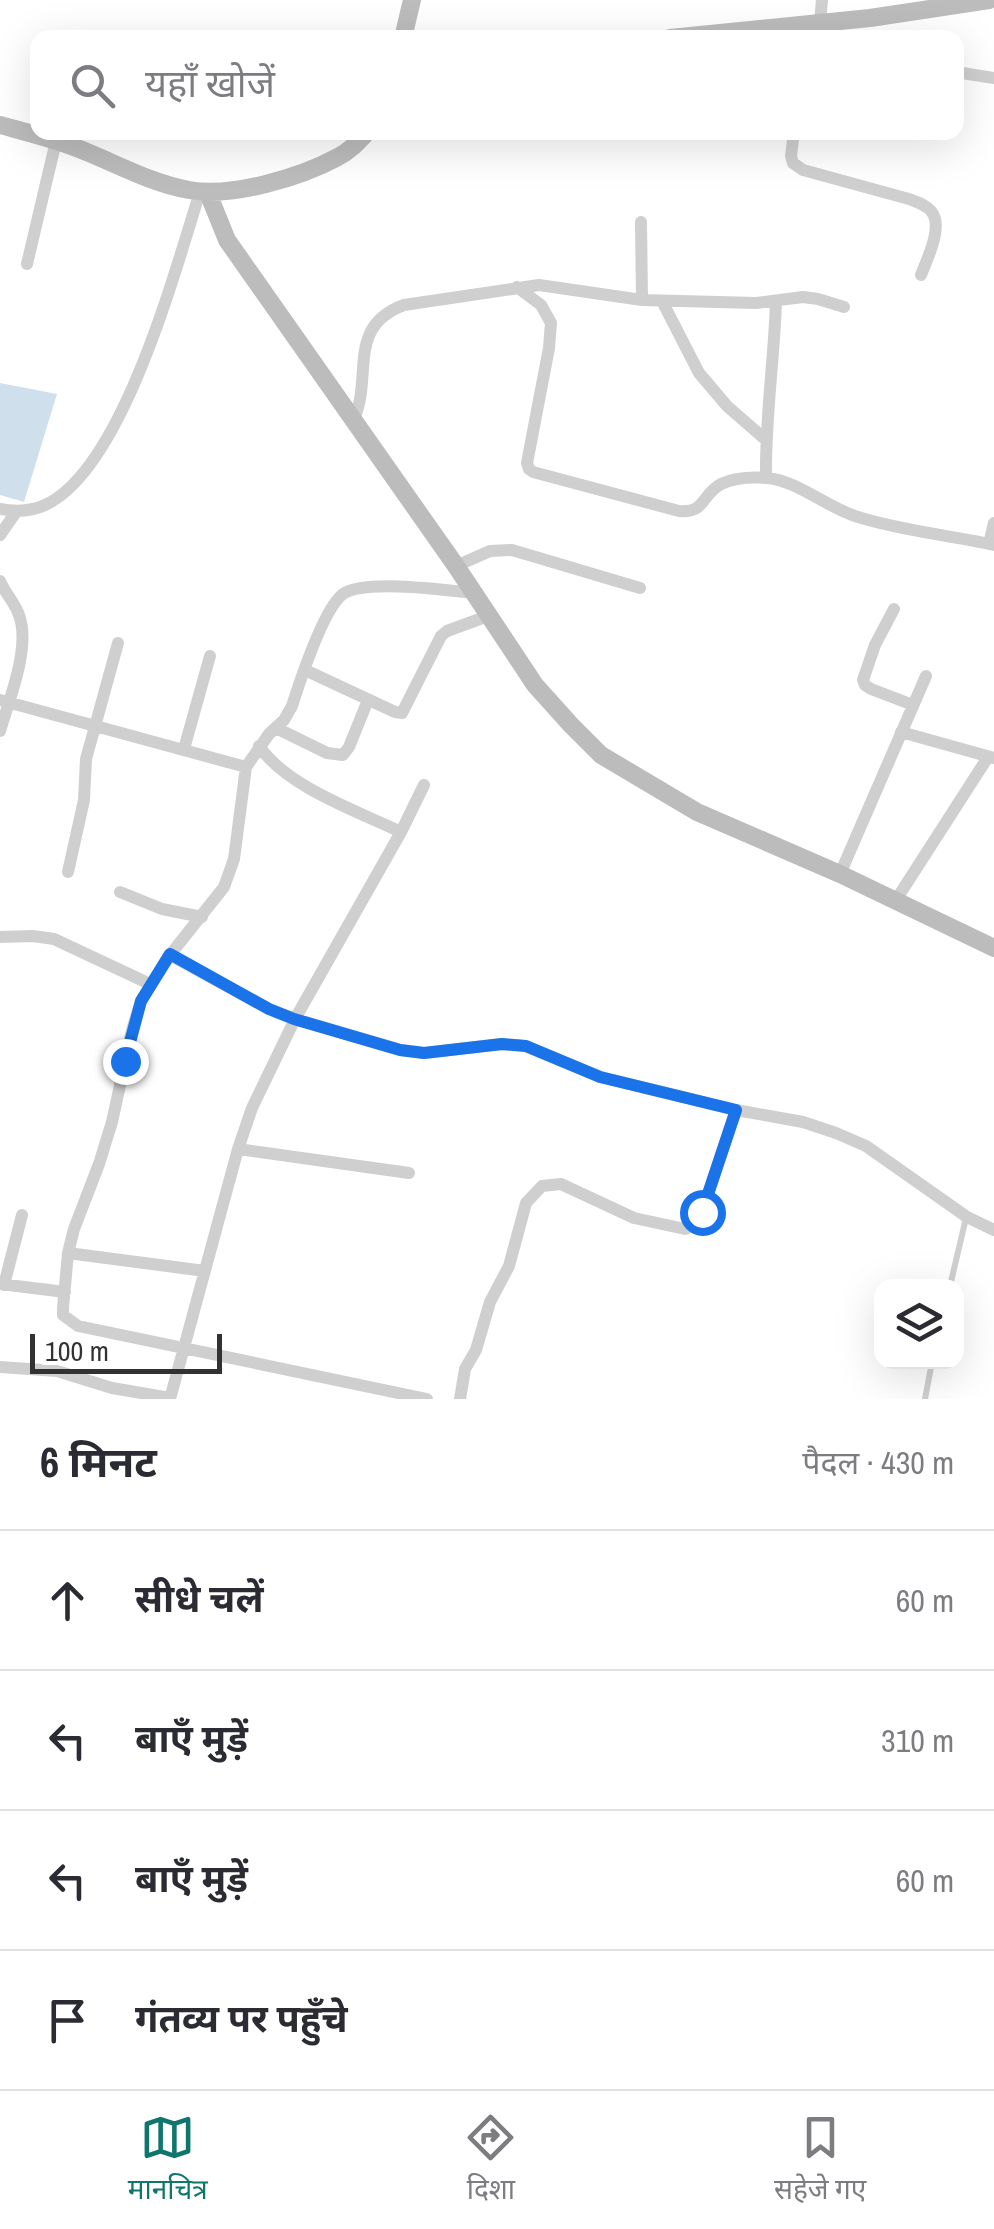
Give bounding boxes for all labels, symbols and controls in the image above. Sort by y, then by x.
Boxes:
search box [30,30,964,140]
icon: search [65,58,120,113]
text: यहाँ खोजें [145,58,275,109]
route end [103,1039,149,1085]
route start [680,1190,726,1236]
map controls [874,1279,964,1369]
button: layers [874,1279,964,1369]
scale bar [30,1329,222,1374]
text: 100 m [45,1332,109,1370]
text: 6 मिनट [40,1434,157,1490]
text: पैदल · 430 m [802,1441,954,1484]
icon: ahead [40,1573,95,1628]
text: सीधे चलें [135,1573,263,1624]
text: 60 m [896,1579,954,1622]
icon: left [40,1713,95,1768]
text: बाएँ मुड़ें [135,1713,248,1764]
text: 310 m [881,1719,954,1762]
icon: left [40,1853,95,1908]
text: बाएँ मुड़ें [135,1853,248,1904]
text: 60 m [896,1859,954,1902]
icon: arrive [40,1993,95,2048]
text: गंतव्य पर पहुँचे [135,1993,348,2044]
tab: मानचित्र [128,2110,208,2210]
tab: दिशा [463,2110,518,2210]
tab: सहेजे गए [774,2110,866,2210]

